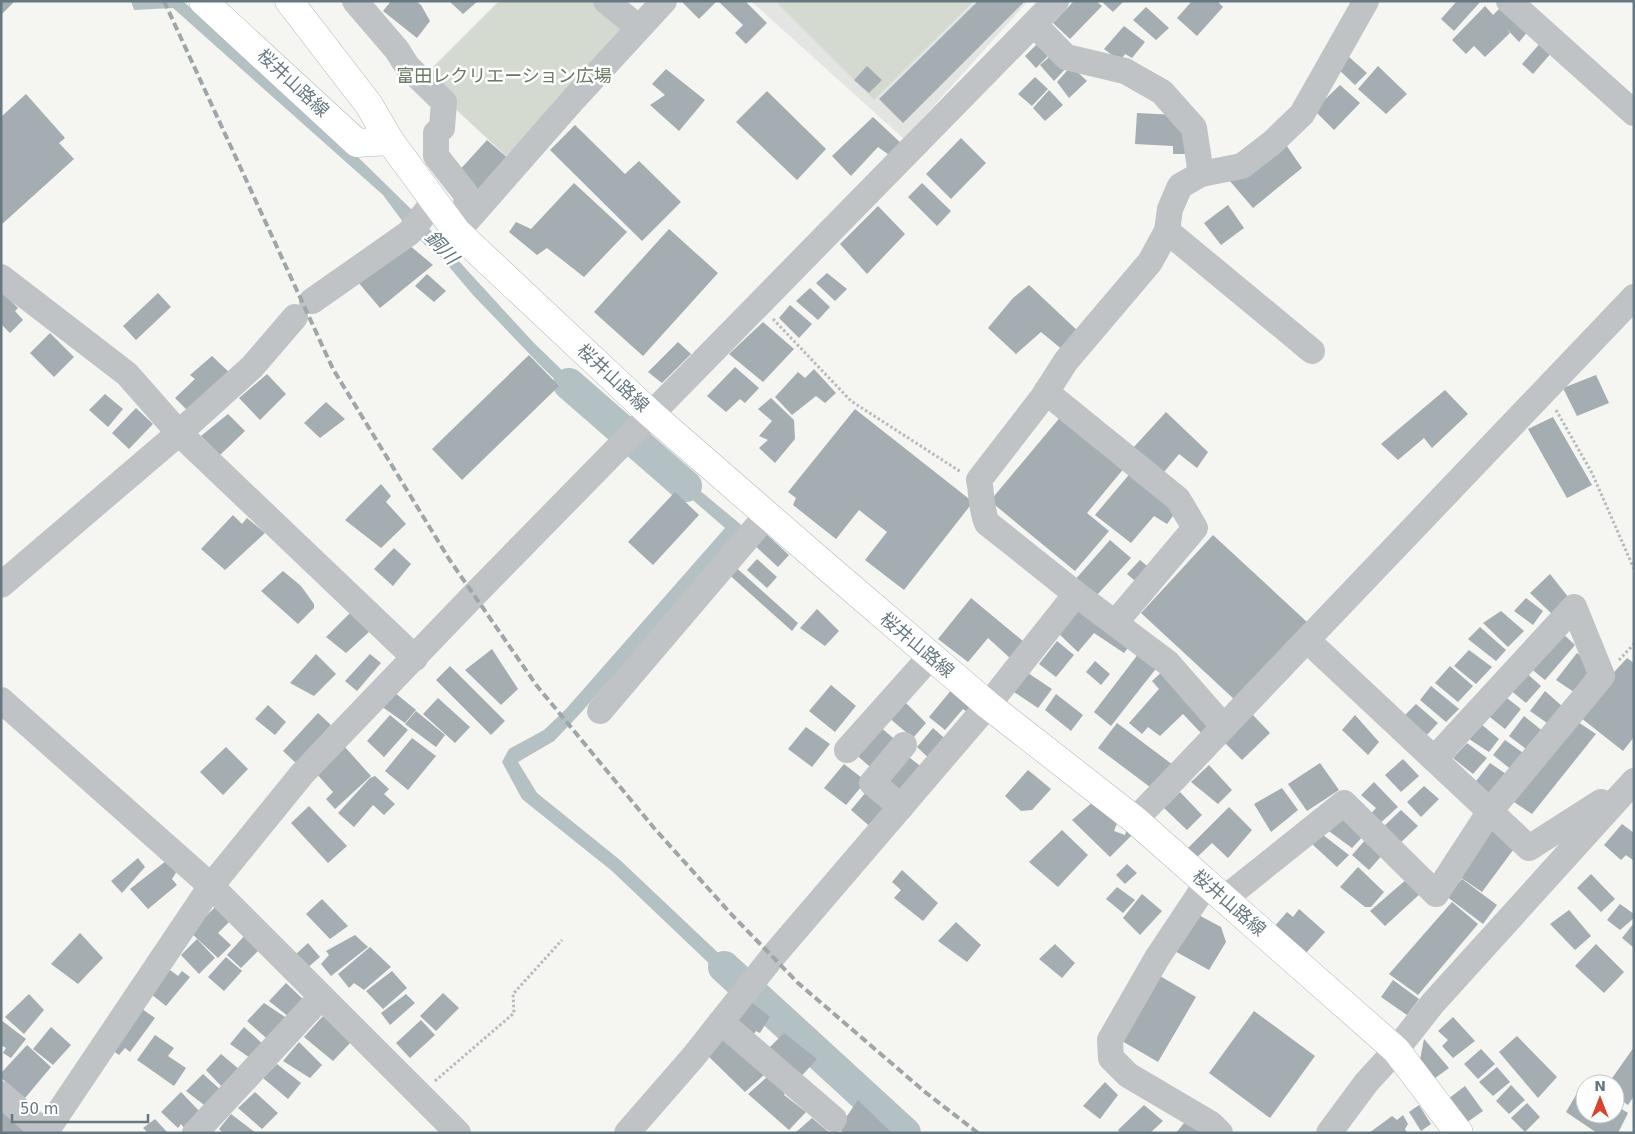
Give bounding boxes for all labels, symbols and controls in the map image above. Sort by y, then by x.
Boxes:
street label: 桜井山路線 [253,44,333,121]
park label: 富田レクリエーション広場 [396,65,612,86]
water label: 銅川 [421,226,464,270]
street label: 桜井山路線 [573,339,653,416]
street label: 桜井山路線 [876,608,959,682]
street label: 桜井山路線 [1188,865,1270,940]
north arrow [1575,1074,1625,1124]
text: N [1594,1078,1606,1094]
scale bar [12,1092,149,1124]
text: 50 m [20,1100,58,1118]

